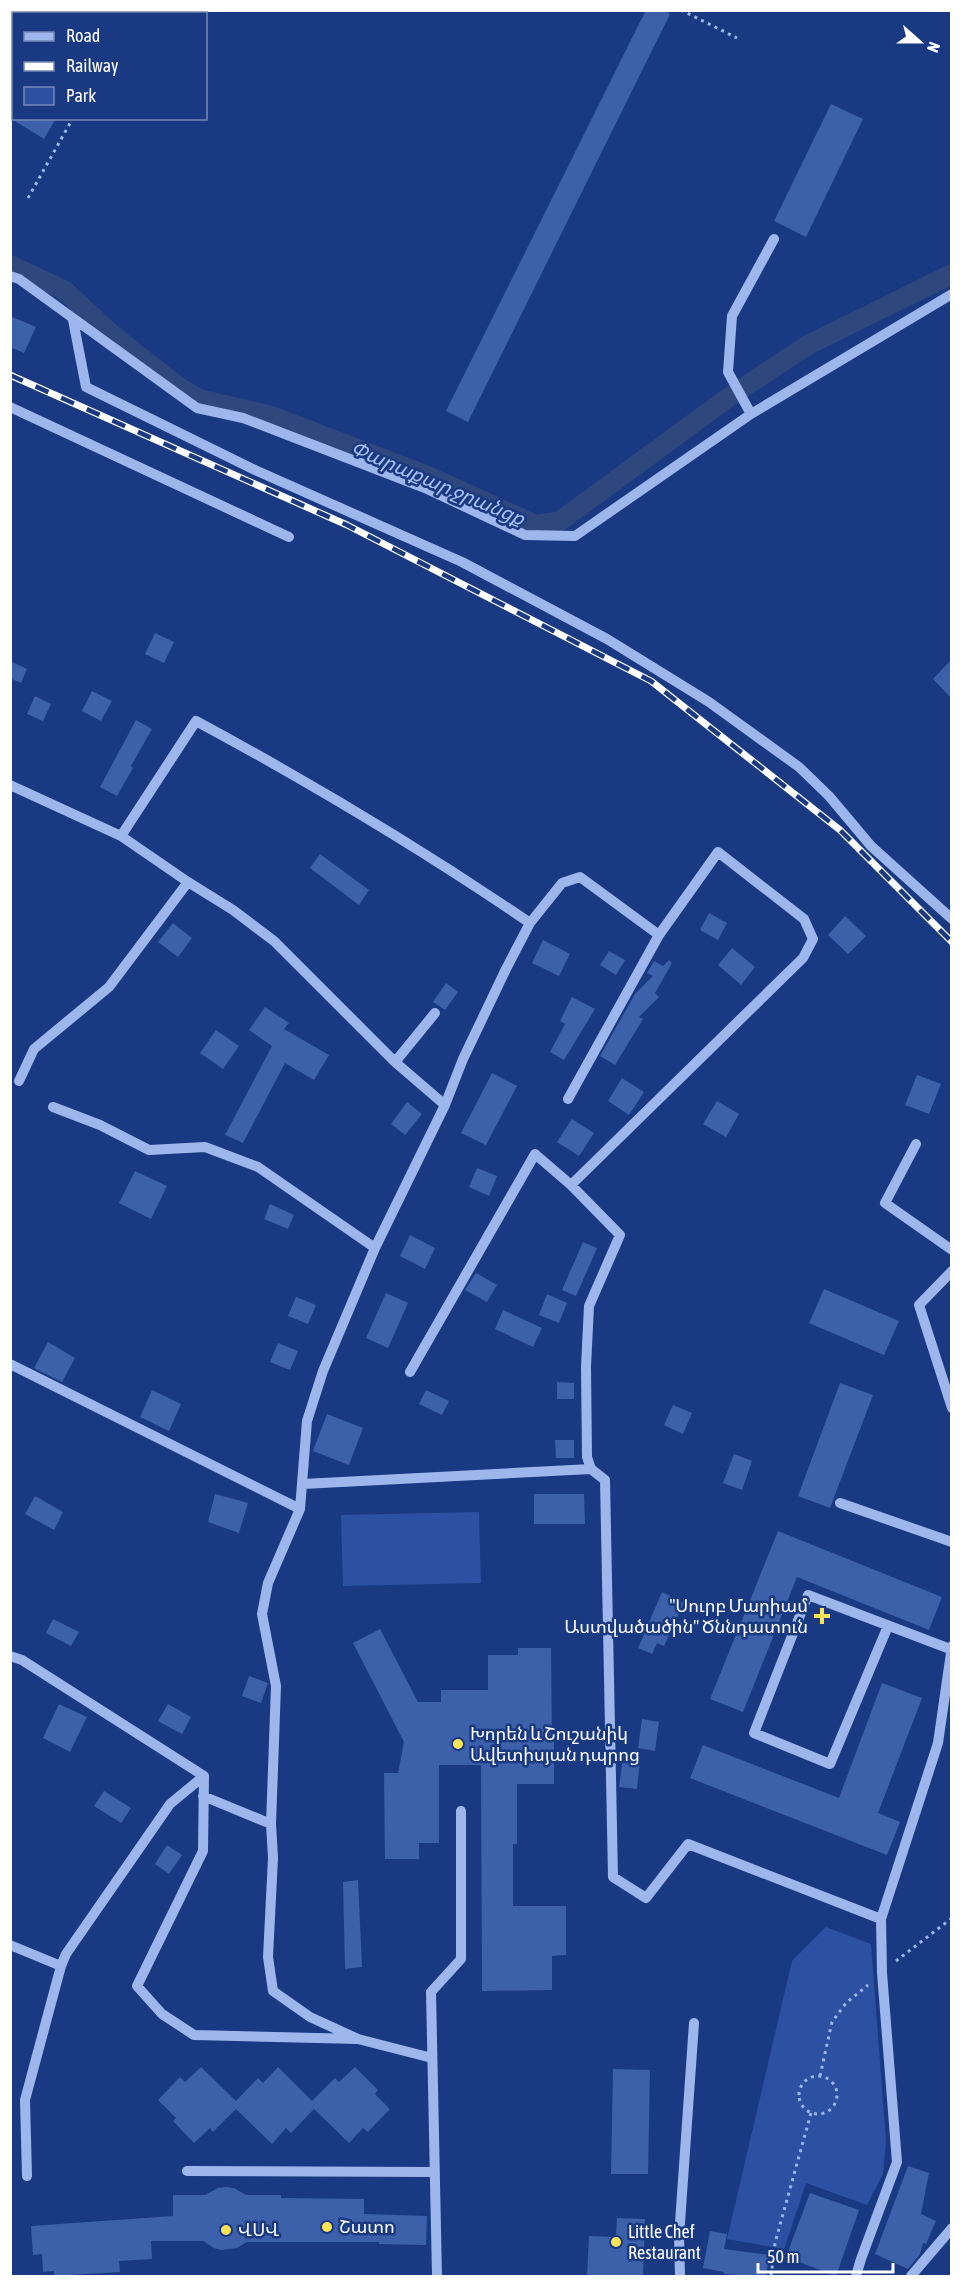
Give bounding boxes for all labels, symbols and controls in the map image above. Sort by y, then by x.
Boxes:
legend [12,12,207,120]
north arrow [890,12,950,72]
text: Road [66,25,100,46]
text: N [924,40,944,55]
text: Railway [66,55,118,76]
text: Park [66,85,96,106]
water label: Փարաքար ջրանցք [348,436,529,531]
place label: "Սուրբ Մարիամ Աստվածածին" Ծննդատուն [564,1595,808,1637]
marker: "Սուրբ Մարիամ Աստվածածին" Ծննդատուն [813,1607,831,1625]
place label: Խորեն և Շուշանիկ Ավետիսյան դպրոց [470,1723,640,1765]
marker: Խորեն և Շուշանիկ Ավետիսյան դպրոց [451,1737,465,1751]
place label: Շատո [339,2216,395,2237]
place label: ՎՍՎ [238,2219,279,2240]
marker: Շատո [320,2220,334,2234]
place label: Little Chef Restaurant [628,2221,701,2263]
marker: ՎՍՎ [219,2223,233,2237]
marker: Little Chef Restaurant [609,2235,623,2249]
scale bar [758,2236,893,2274]
text: 50 m [767,2246,799,2267]

